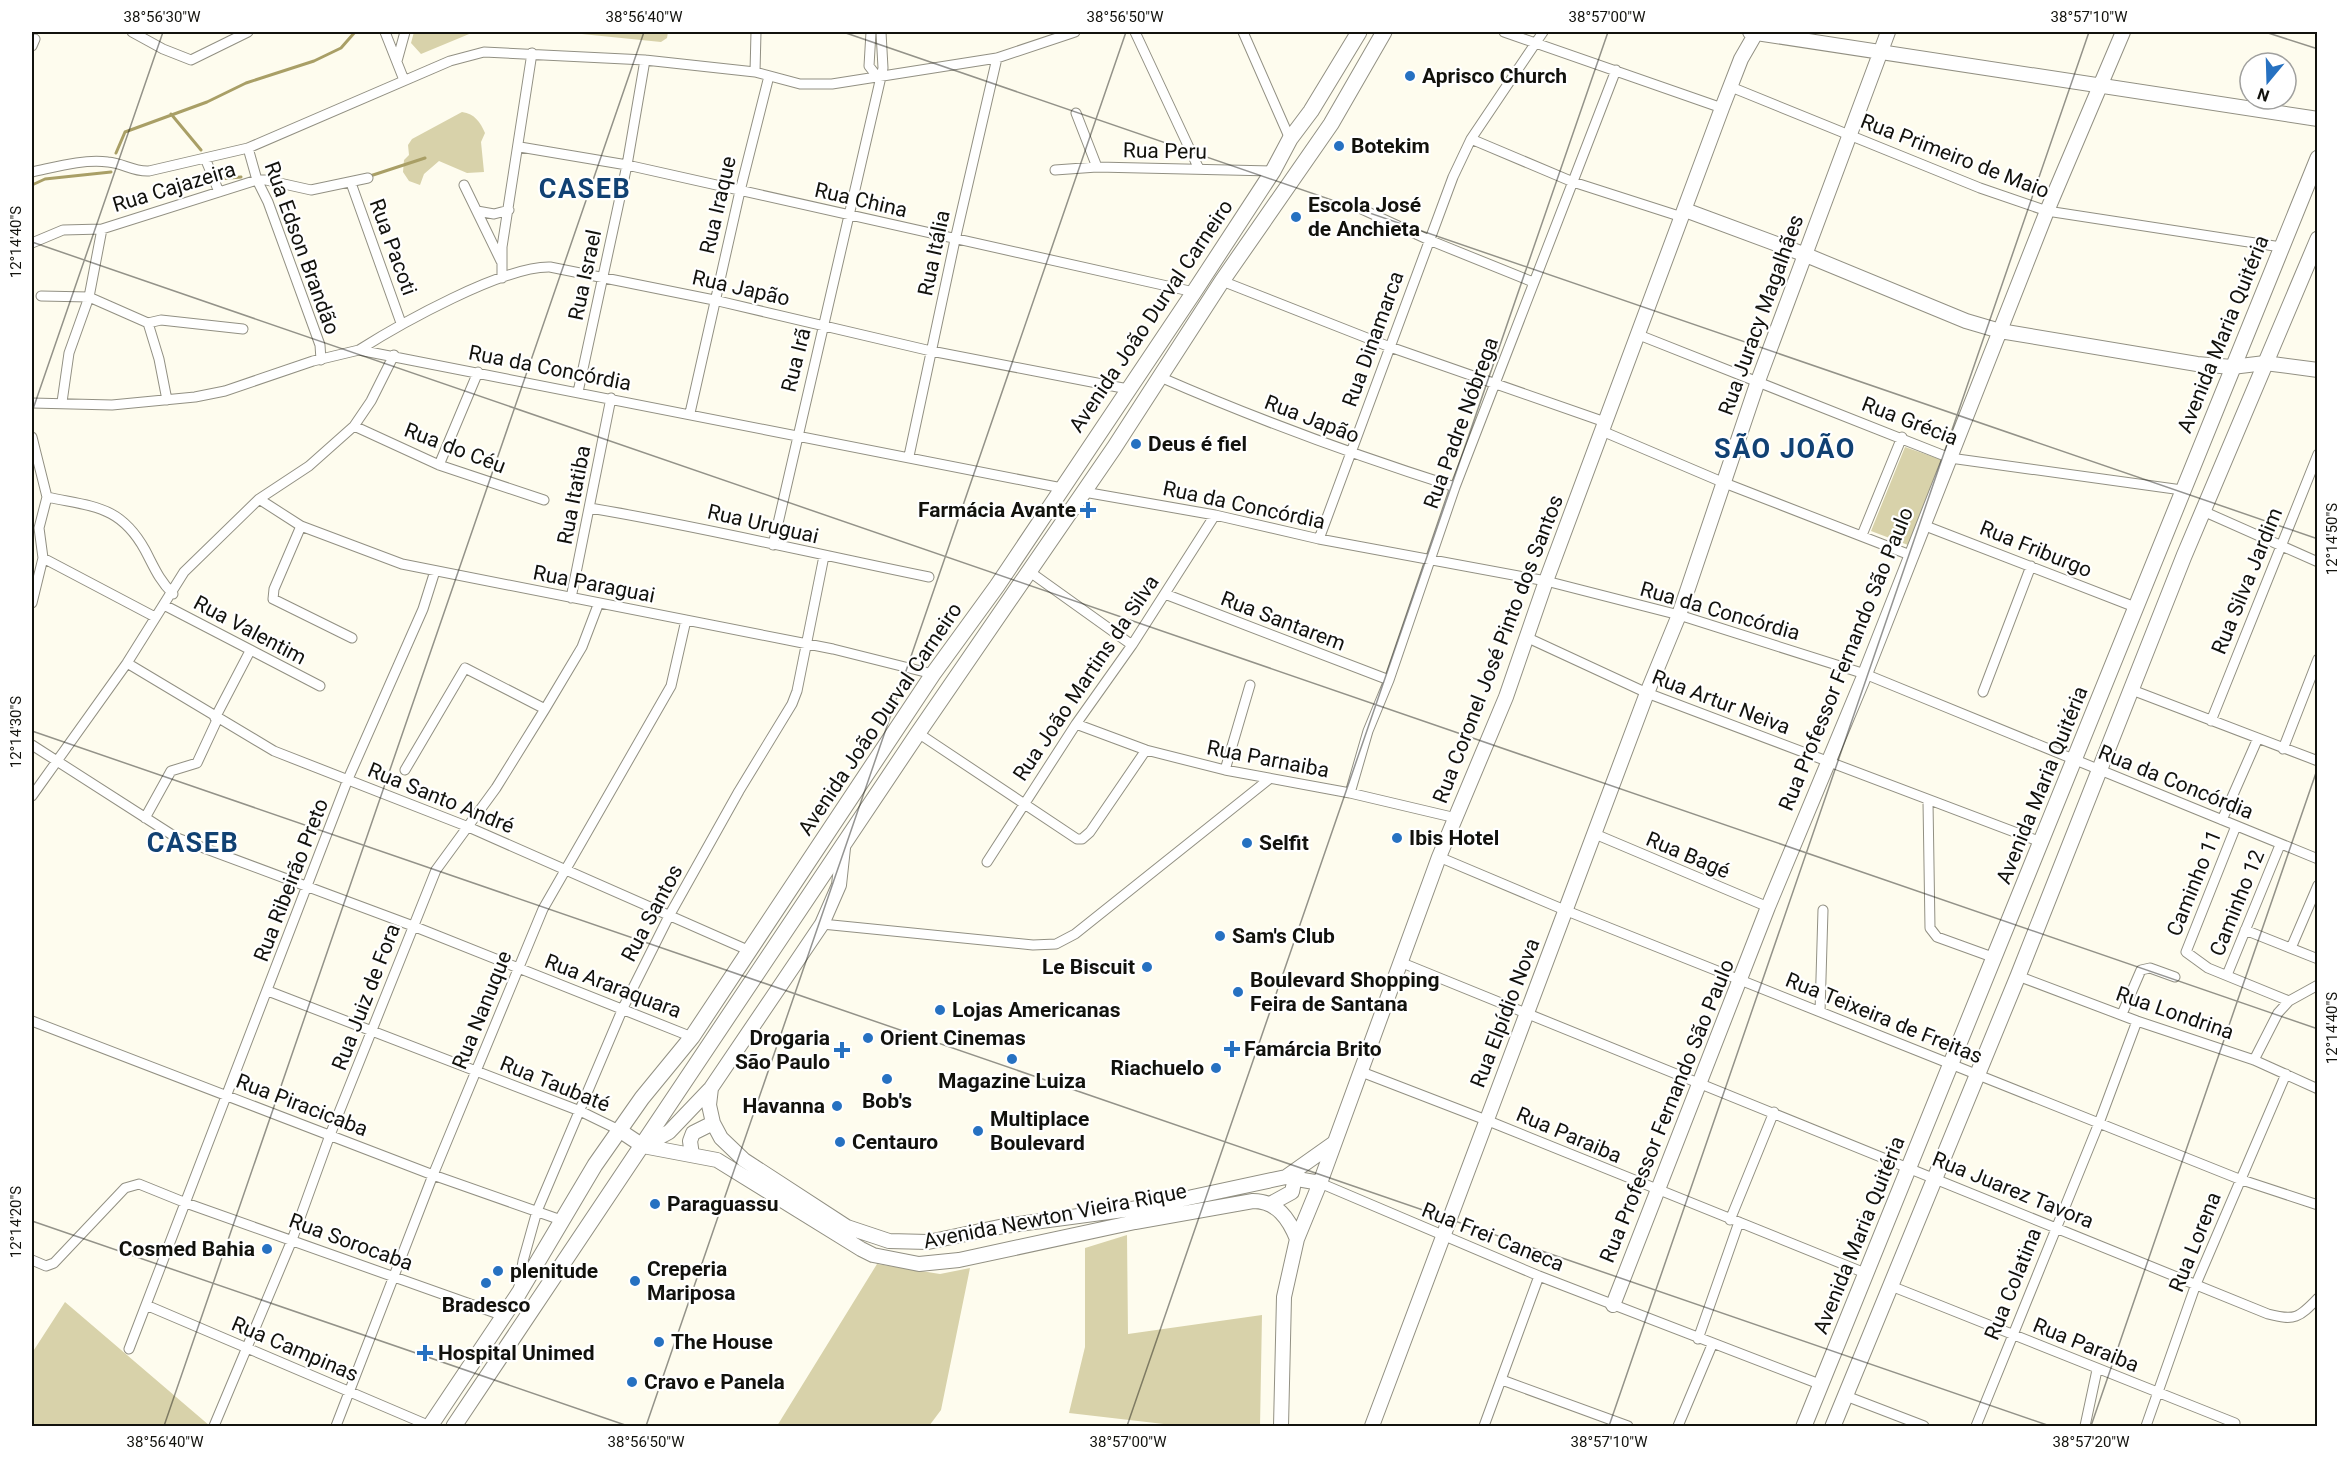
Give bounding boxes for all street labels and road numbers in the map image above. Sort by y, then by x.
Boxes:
street label: Rua Primeiro de Maio [1857,109,2053,203]
street label: Rua Peru [1123,138,1207,164]
street label: Rua Iraque [695,154,741,256]
street label: Rua Cajazeira [110,157,238,217]
street label: Rua Edson Brandão [260,158,344,338]
street label: Rua China [812,178,910,222]
street label: Avenida João Durval Carneiro [1064,195,1238,437]
street label: Rua Pacoti [365,196,421,298]
street label: Rua Itália [913,208,955,298]
street label: Rua Juracy Magalhães [1714,211,1808,419]
street label: Rua Israel [564,227,606,323]
street label: Avenida Maria Quitéria [2172,232,2274,436]
street label: Rua Japão [690,265,792,311]
street label: Rua Dinamarca [1337,268,1409,410]
street label: Rua Irã [776,326,816,394]
street label: Rua Padre Nóbrega [1419,334,1503,512]
street label: Rua da Concórdia [467,340,633,396]
street label: Rua Japão [1261,390,1363,448]
street label: Rua Grécia [1859,392,1961,450]
street label: Rua do Céu [401,418,509,478]
street label: Rua Itatiba [553,443,595,547]
street label: Rua da Concórdia [1161,476,1327,534]
street label: Rua Coronel José Pinto dos Santos [1428,492,1568,806]
street label: Rua Uruguai [705,500,821,548]
street label: Rua Professor Fernando São Paulo [1774,504,1918,814]
street label: Rua Silva Jardim [2207,504,2287,658]
street label: Rua Friburgo [1976,516,2096,582]
street label: Rua Paraguai [531,560,657,608]
street label: Rua João Martins da Silva [1008,571,1164,785]
street label: Rua da Concórdia [1637,577,1803,645]
street label: Rua Santarem [1217,586,1349,656]
street label: Rua Valentim [190,590,310,670]
street label: Avenida João Durval Carneiro [793,598,967,840]
street label: Rua Artur Neiva [1649,665,1793,739]
street label: Avenida Maria Quitéria [1991,683,2093,887]
street label: Rua Parnaiba [1205,735,1331,783]
street label: Rua da Concórdia [2095,740,2257,824]
street label: Rua Santo André [364,758,518,838]
street label: Rua Ribeirão Preto [249,795,333,965]
street label: Caminho 11 [2162,826,2226,940]
street label: Rua Bagé [1643,827,1733,883]
street label: Caminho 12 [2205,846,2269,960]
street label: Rua Santos [616,861,688,965]
street label: Rua Juiz de Fora [327,920,405,1074]
street label: Rua Elpídio Nova [1466,935,1544,1091]
street label: Rua Nanuque [447,947,517,1073]
street label: Rua Araraquara [541,949,685,1023]
street label: Rua Professor Fernando São Paulo [1595,956,1739,1266]
street label: Rua Teixeira de Freitas [1782,968,1986,1068]
street label: Rua Londrina [2113,982,2237,1044]
street label: Rua Taubaté [497,1051,613,1117]
street label: Rua Piracicaba [233,1069,371,1141]
street label: Rua Paraiba [1513,1102,1625,1168]
street label: Avenida Maria Quitéria [1808,1133,1910,1337]
street label: Rua Juarez Tavora [1929,1147,2097,1233]
street label: Avenida Newton Vieira Rique [921,1179,1189,1253]
street label: Rua Lorena [2164,1189,2226,1295]
street label: Rua Frei Caneca [1418,1198,1568,1276]
street label: Rua Sorocaba [286,1208,416,1276]
street label: Rua Colatina [1980,1225,2046,1343]
street label: Rua Campinas [228,1311,362,1387]
street label: Rua Paraiba [2030,1313,2142,1377]

